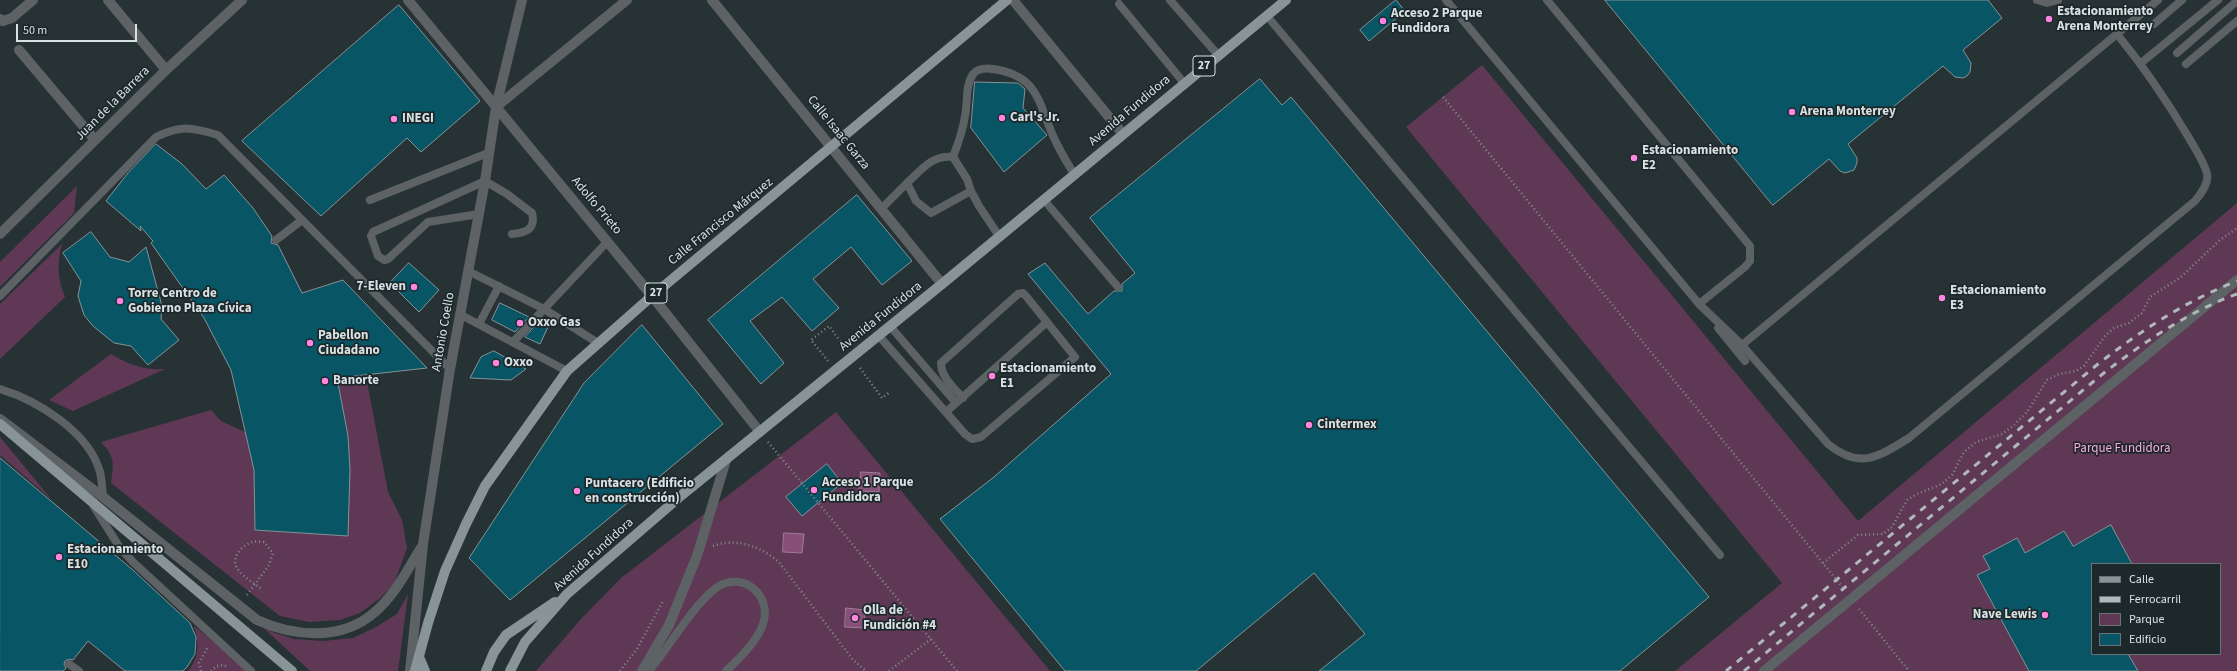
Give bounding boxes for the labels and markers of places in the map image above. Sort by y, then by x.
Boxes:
place label: Estacionamiento Arena Monterrey [2057,4,2153,35]
place label: Acceso 2 Parque Fundidora [1391,6,1482,37]
marker: Estacionamiento Arena Monterrey [2044,14,2054,24]
marker: Acceso 2 Parque Fundidora [1378,16,1388,26]
place label: Arena Monterrey [1800,104,1896,120]
marker: Arena Monterrey [1787,107,1797,117]
place label: Carl's Jr. [1010,110,1060,126]
place label: INEGI [402,111,434,127]
marker: Carl's Jr. [997,113,1007,123]
marker: INEGI [389,114,399,124]
place label: Estacionamiento E2 [1642,143,1738,174]
marker: Estacionamiento E2 [1629,153,1639,163]
place label: 7-Eleven [356,279,406,295]
marker: 7-Eleven [409,282,419,292]
place label: Estacionamiento E3 [1950,283,2046,314]
place label: Torre Centro de Gobierno Plaza Cívica [128,286,252,317]
marker: Estacionamiento E3 [1937,293,1947,303]
marker: Torre Centro de Gobierno Plaza Cívica [115,296,125,306]
place label: Oxxo Gas [528,315,580,331]
marker: Oxxo Gas [515,318,525,328]
place label: Pabellon Ciudadano [318,328,380,359]
marker: Pabellon Ciudadano [305,338,315,348]
place label: Oxxo [504,355,533,371]
marker: Oxxo [491,358,501,368]
place label: Estacionamiento E1 [1000,361,1096,392]
marker: Estacionamiento E1 [987,371,997,381]
place label: Banorte [333,373,379,389]
marker: Banorte [320,376,330,386]
place label: Cintermex [1317,417,1377,433]
marker: Cintermex [1304,420,1314,430]
place label: Acceso 1 Parque Fundidora [822,475,913,506]
place label: Puntacero (Edificio en construcción) [585,476,694,507]
marker: Acceso 1 Parque Fundidora [809,485,819,495]
marker: Puntacero (Edificio en construcción) [572,486,582,496]
place label: Estacionamiento E10 [67,542,163,573]
marker: Estacionamiento E10 [54,552,64,562]
place label: Olla de Fundición #4 [863,603,936,634]
place label: Nave Lewis [1973,607,2037,623]
marker: Nave Lewis [2040,610,2050,620]
marker: Olla de Fundición #4 [850,613,860,623]

